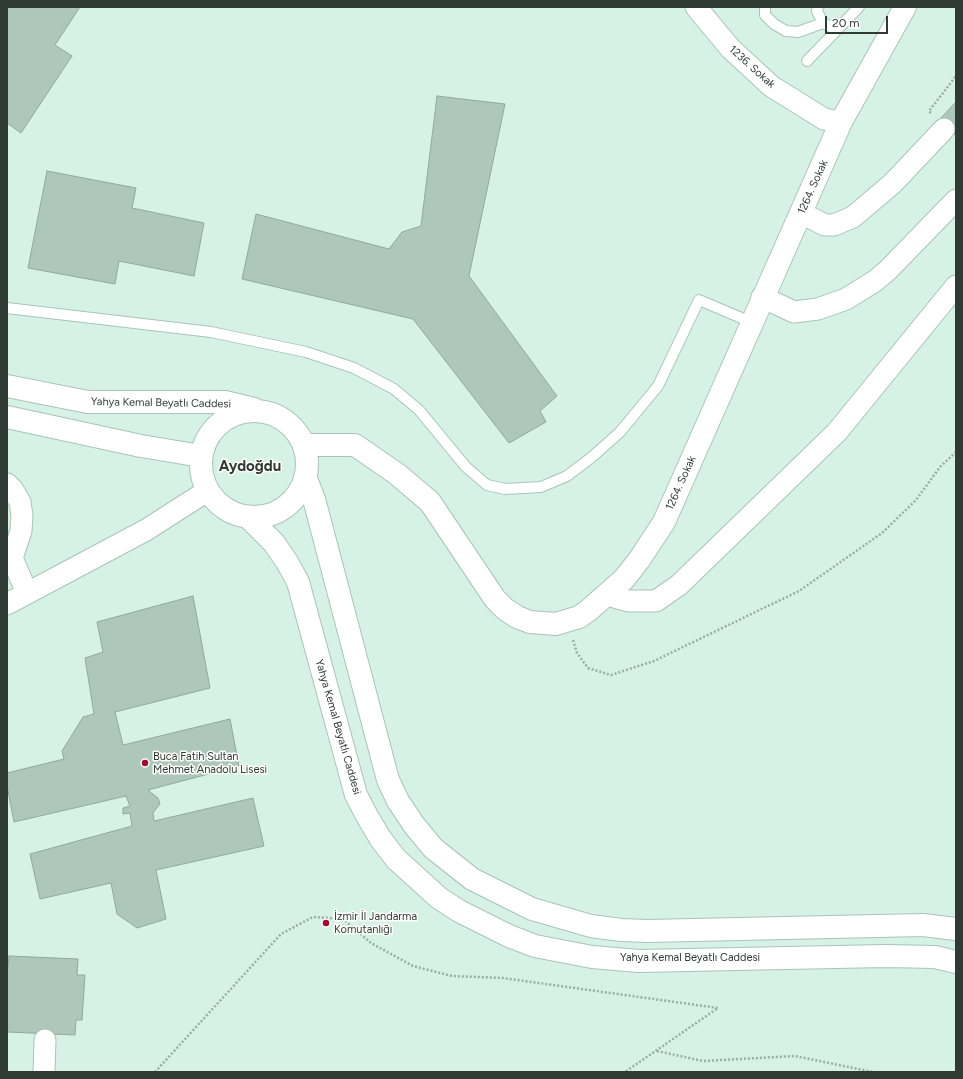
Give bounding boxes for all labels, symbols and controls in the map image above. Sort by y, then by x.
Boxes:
scale bar [827,8,890,34]
text: 20 m [832,16,860,30]
street label: 1236. Sokak [726,43,778,91]
street label: 1264. Sokak [795,158,831,216]
street label: Yahya Kemal Beyatlı Caddesi [91,395,231,411]
street label: 1264. Sokak [663,454,699,512]
district label: Aydoğdu [219,458,281,476]
street label: Yahya Kemal Beyatlı Caddesi [312,658,364,796]
place label: Buca Fatih Sultan Mehmet Anadolu Lisesi [153,750,267,776]
marker: Buca Fatih Sultan Mehmet Anadolu Lisesi [140,758,150,768]
place label: İzmir İl Jandarma Komutanlığı [334,910,417,936]
marker: İzmir İl Jandarma Komutanlığı [321,918,331,928]
street label: Yahya Kemal Beyatlı Caddesi [620,951,760,965]

